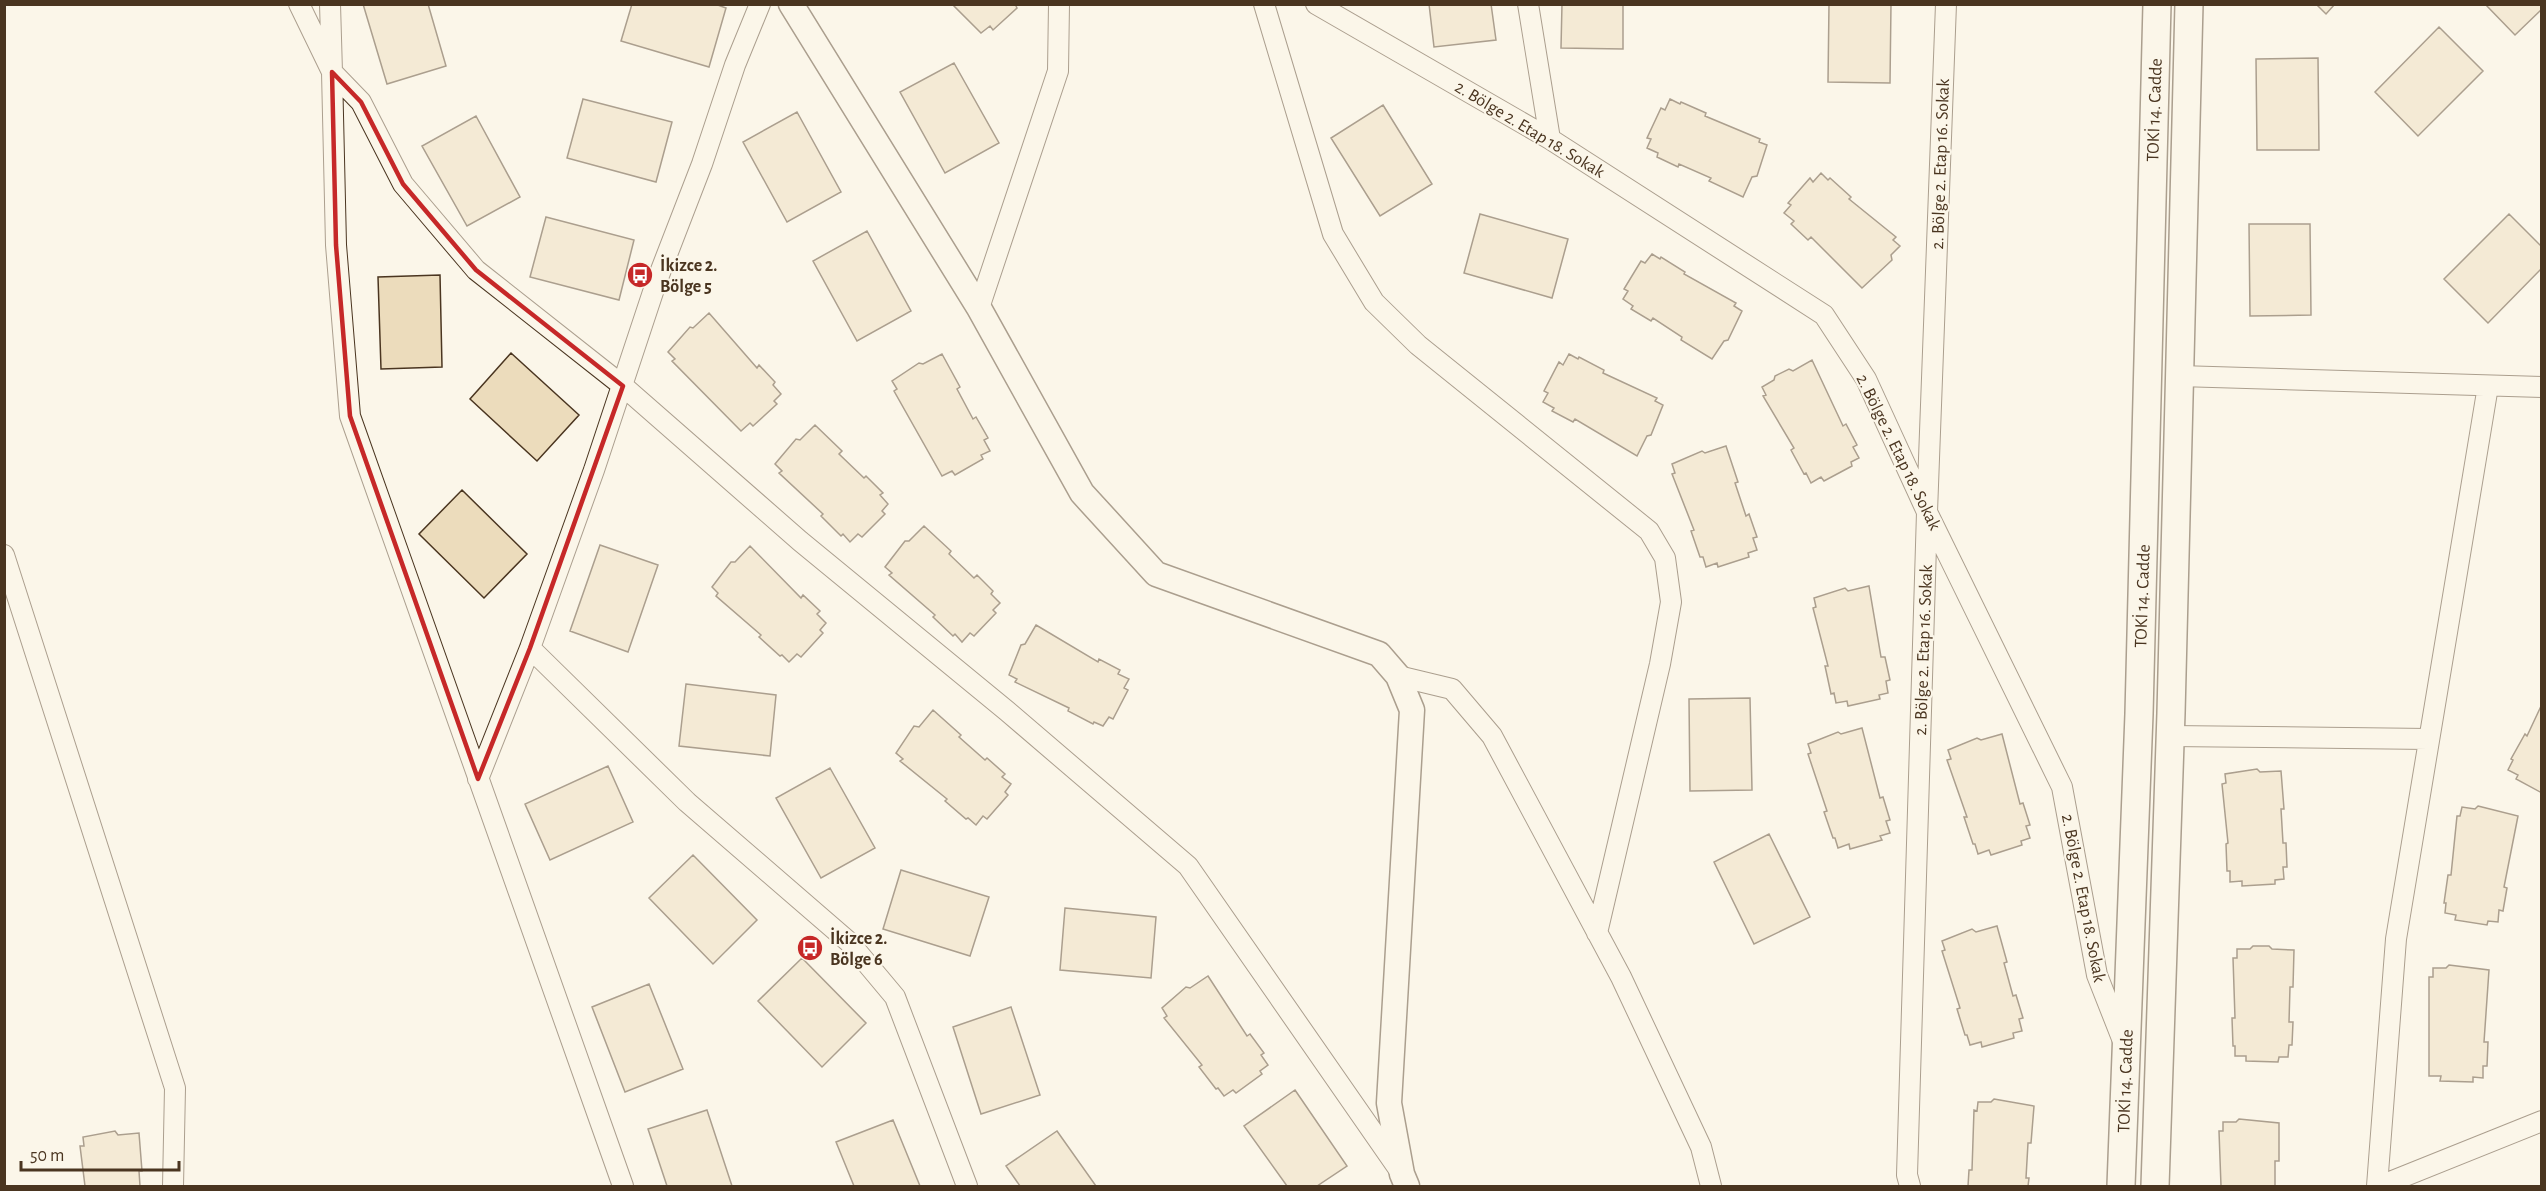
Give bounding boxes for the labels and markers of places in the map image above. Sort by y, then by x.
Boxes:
place label: İkizce 2. Bölge 5 [660,254,717,296]
bus stop icon: İkizce 2. Bölge 5 [625,260,655,290]
place label: İkizce 2. Bölge 6 [830,927,887,969]
bus stop icon: İkizce 2. Bölge 6 [795,933,825,963]

